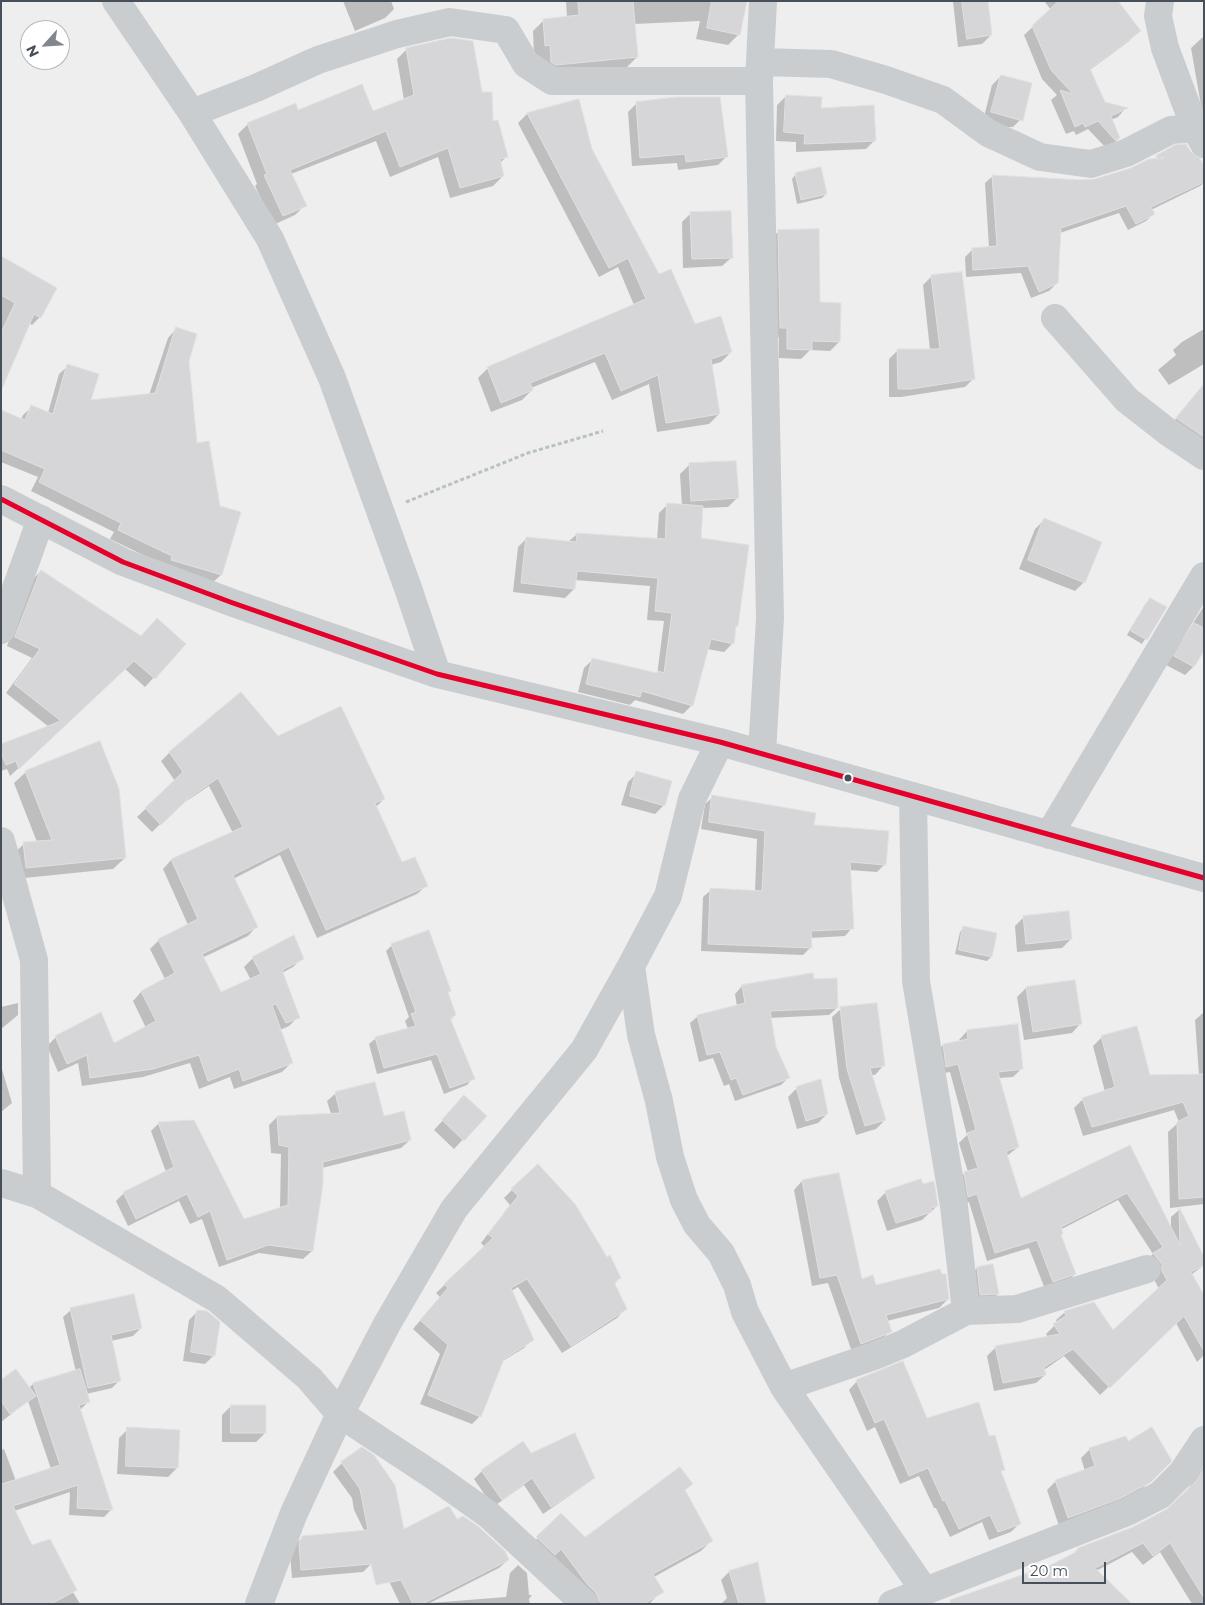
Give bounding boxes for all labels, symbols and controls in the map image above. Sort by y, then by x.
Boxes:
north arrow [20,20,70,70]
text: N [22,42,43,60]
unlabelled marker [843,773,853,783]
scale bar [1025,1552,1109,1584]
text: 20 m [1030,1561,1068,1580]

